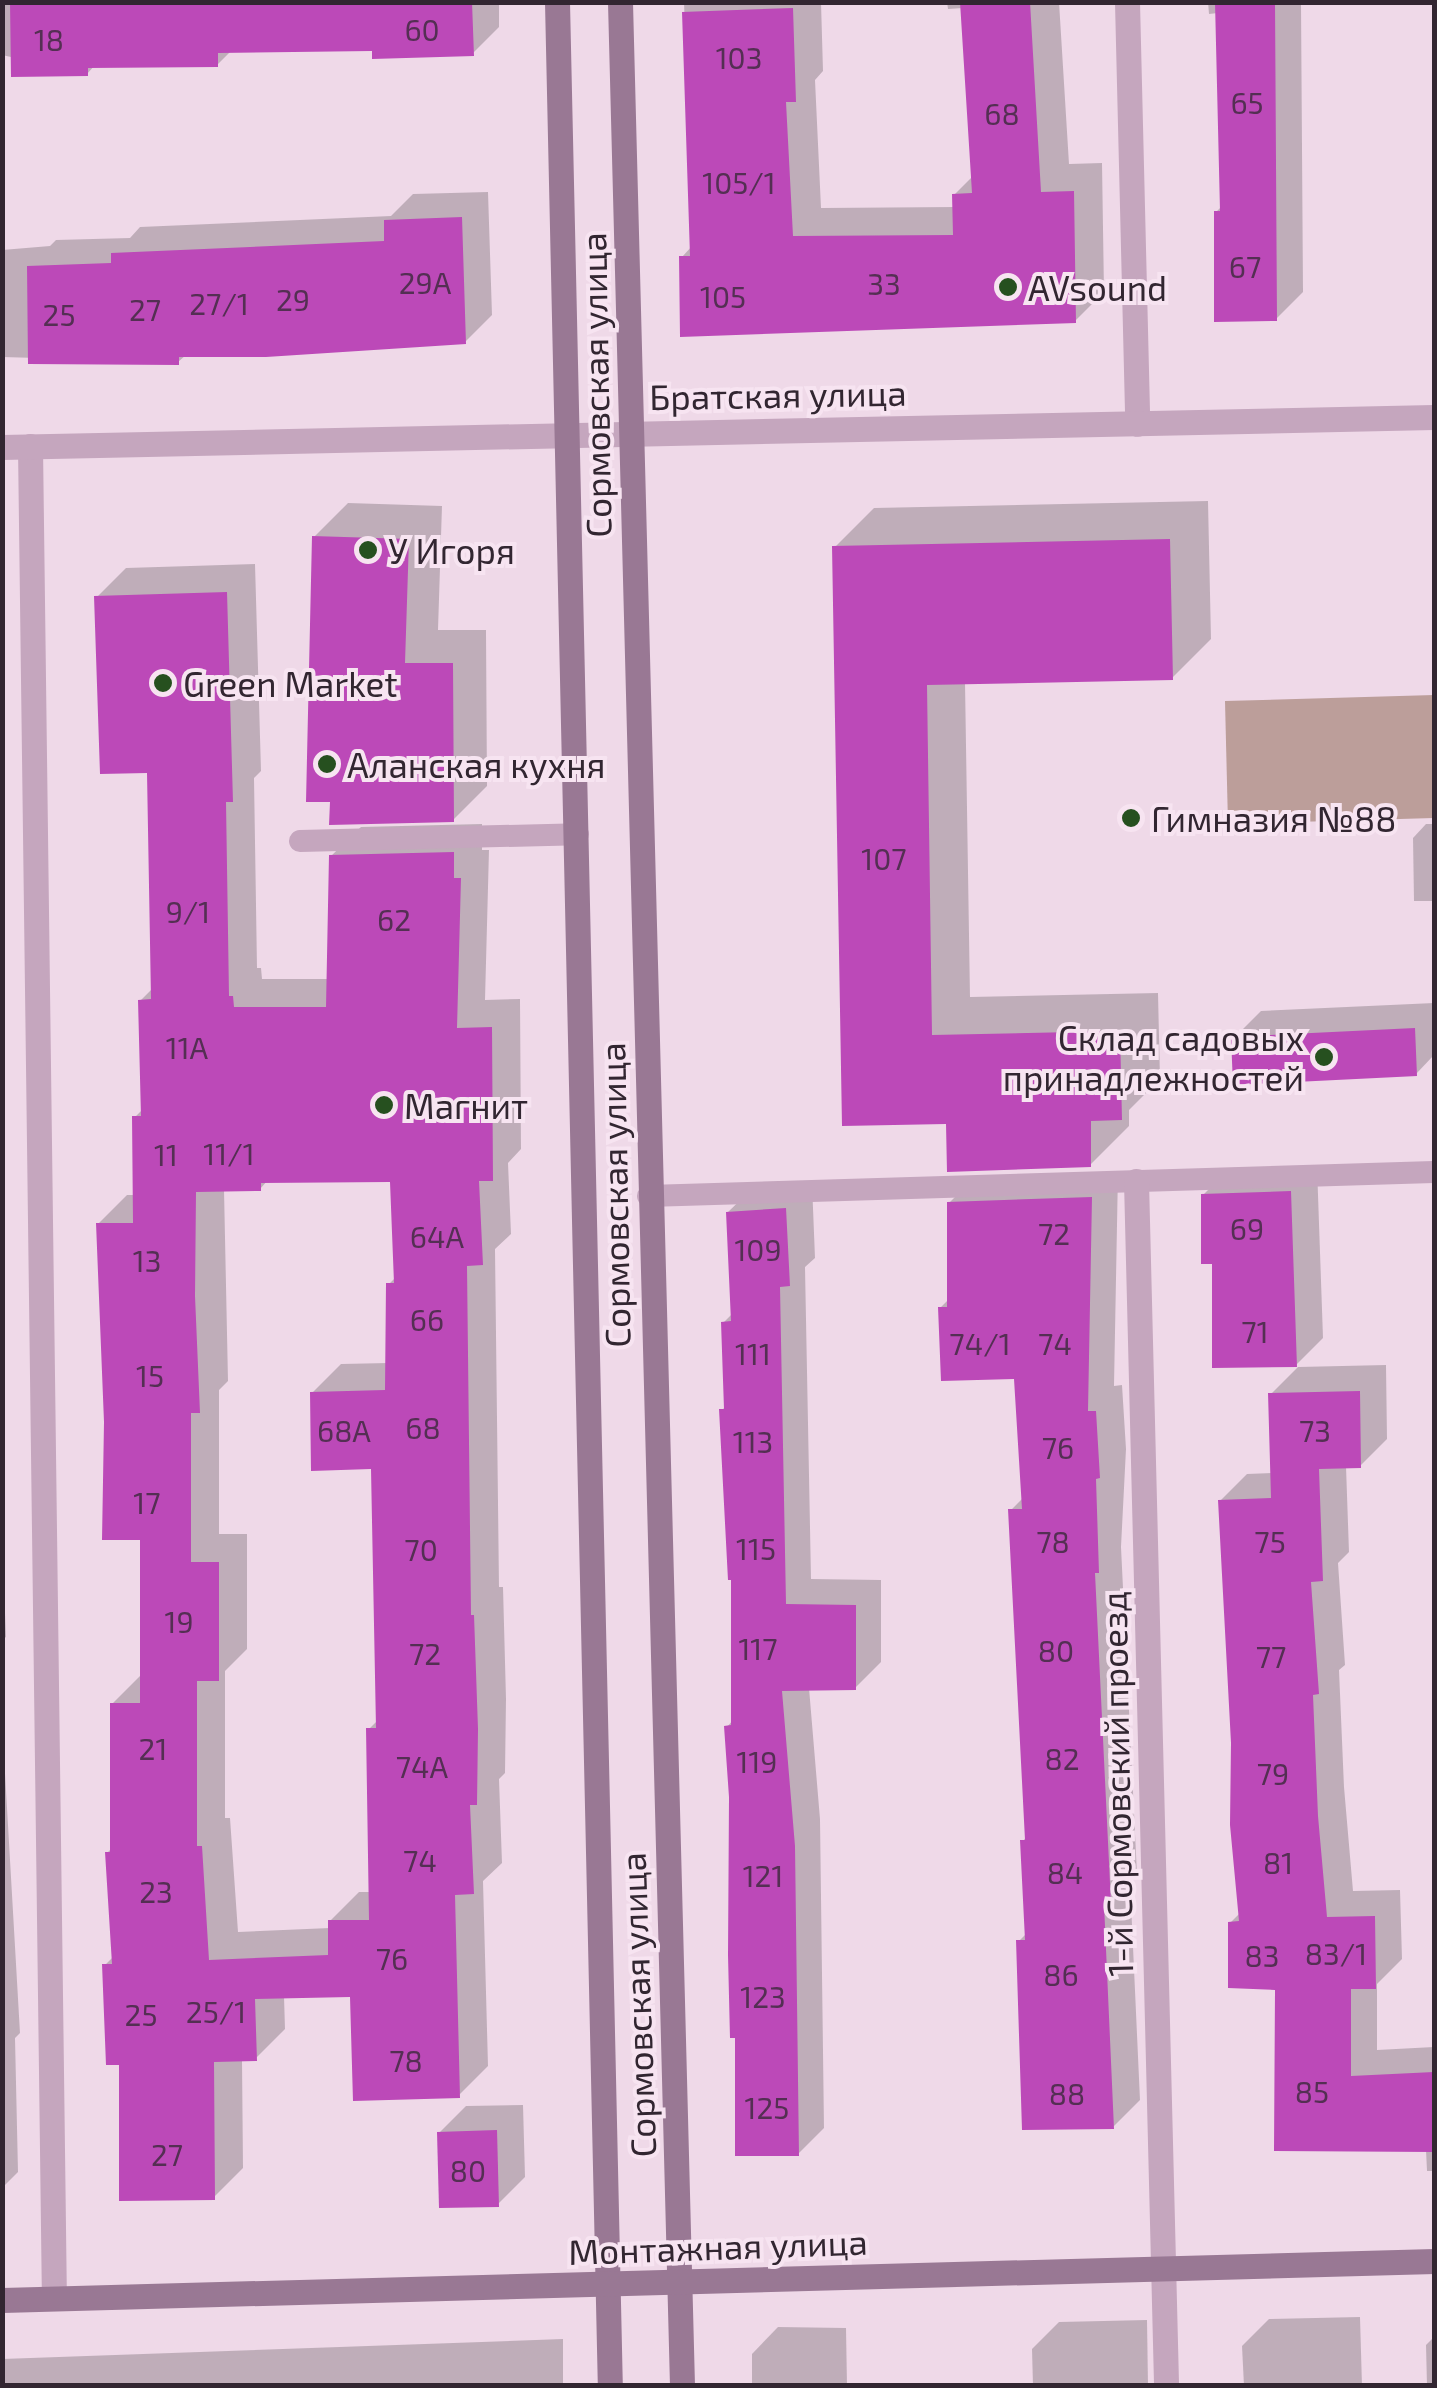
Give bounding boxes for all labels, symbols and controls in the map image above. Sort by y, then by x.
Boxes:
house number: 60 [404,11,440,47]
house number: 18 [34,21,64,57]
house number: 103 [716,39,762,75]
house number: 65 [1230,84,1264,120]
house number: 68 [984,95,1020,131]
house number: 105/1 [702,164,776,200]
street label: Сормовская улица [571,232,619,538]
house number: 67 [1229,248,1261,284]
house number: 29А [399,264,451,300]
house number: 33 [867,265,901,301]
place label: AVsound [1028,266,1167,308]
marker: AVsound [997,276,1019,298]
house number: 105 [700,278,746,314]
house number: 29 [276,281,310,317]
house number: 27/1 [189,285,249,321]
house number: 27 [129,291,161,327]
house number: 25 [43,296,75,332]
street label: Братская улица [649,371,907,417]
place label: У Игоря [388,529,515,571]
marker: У Игоря [357,539,379,561]
place label: Green Market [183,662,398,704]
marker: Green Market [152,672,174,694]
place label: Аланская кухня [347,743,606,785]
marker: Аланская кухня [316,753,338,775]
place label: Гимназия №88 [1151,797,1397,839]
marker: Гимназия №88 [1120,807,1142,829]
house number: 107 [861,840,907,876]
house number: 9/1 [166,893,210,929]
house number: 62 [377,901,411,937]
place label: Склад садовых принадлежностей [1003,1016,1304,1098]
house number: 11А [166,1029,208,1065]
street label: Сормовская улица [590,1042,638,1348]
marker: Склад садовых принадлежностей [1313,1046,1335,1068]
place label: Магнит [404,1084,528,1126]
marker: Магнит [373,1094,395,1116]
house number: 11/1 [203,1135,255,1171]
house number: 11 [154,1136,178,1172]
house number: 69 [1230,1210,1264,1246]
house number: 72 [1038,1215,1070,1251]
house number: 64А [410,1218,464,1254]
house number: 109 [734,1231,782,1267]
house number: 13 [133,1242,161,1278]
house number: 66 [410,1301,444,1337]
house number: 71 [1241,1313,1269,1349]
house number: 74/1 [949,1325,1011,1361]
house number: 74 [1038,1325,1072,1361]
house number: 111 [735,1335,771,1371]
house number: 15 [136,1357,164,1393]
house number: 68 [405,1409,441,1445]
house number: 68А [317,1412,371,1448]
house number: 73 [1299,1412,1331,1448]
house number: 113 [733,1423,773,1459]
house number: 76 [1042,1429,1074,1465]
house number: 17 [133,1484,161,1520]
house number: 78 [1036,1523,1070,1559]
house number: 75 [1254,1523,1286,1559]
house number: 115 [736,1530,776,1566]
house number: 70 [404,1531,438,1567]
street label: 1-й Сормовский проезд [1092,1591,1140,1977]
house number: 19 [164,1603,194,1639]
house number: 117 [738,1630,778,1666]
house number: 80 [1038,1632,1074,1668]
house number: 72 [409,1635,441,1671]
house number: 77 [1256,1638,1286,1674]
house number: 21 [139,1730,167,1766]
house number: 82 [1044,1740,1080,1776]
house number: 119 [736,1743,778,1779]
house number: 74А [396,1748,448,1784]
house number: 79 [1257,1755,1289,1791]
house number: 74 [403,1842,437,1878]
house number: 81 [1263,1844,1293,1880]
street label: Сормовская улица [611,1852,663,2158]
house number: 84 [1047,1854,1083,1890]
house number: 121 [743,1857,783,1893]
house number: 23 [139,1873,173,1909]
house number: 83/1 [1305,1935,1367,1971]
house number: 83 [1245,1937,1279,1973]
house number: 76 [376,1940,408,1976]
house number: 86 [1043,1956,1079,1992]
house number: 123 [740,1978,786,2014]
house number: 25/1 [186,1993,246,2029]
house number: 25 [125,1996,157,2032]
house number: 78 [389,2042,423,2078]
house number: 85 [1295,2073,1329,2109]
house number: 88 [1049,2075,1085,2111]
house number: 125 [745,2089,789,2125]
house number: 27 [151,2136,183,2172]
house number: 80 [450,2152,486,2188]
street label: Монтажная улица [568,2220,868,2272]

